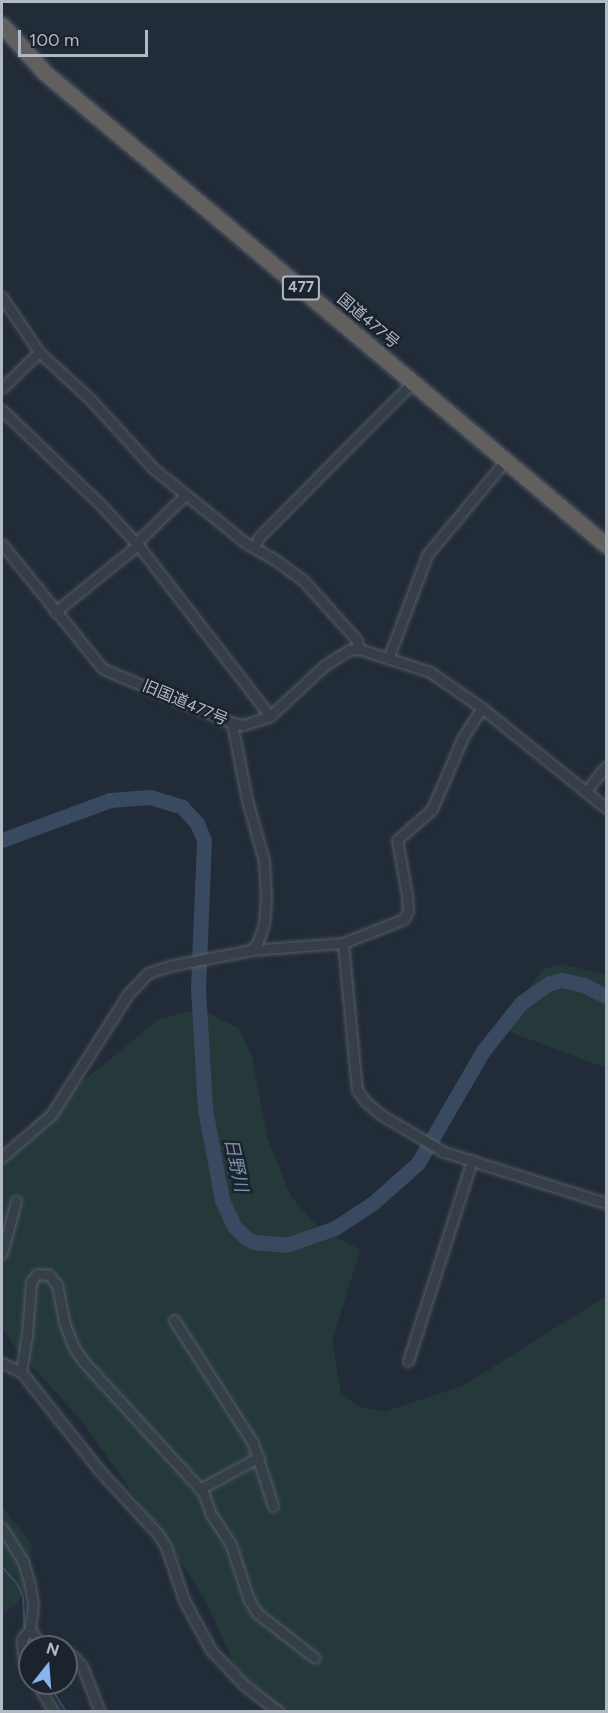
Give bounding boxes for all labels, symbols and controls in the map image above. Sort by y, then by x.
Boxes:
scale bar [21,18,152,56]
text: 100 m [29,29,79,51]
road number: 477 [282,276,320,300]
street label: 国道477号 [333,290,403,352]
street label: 旧国道477号 [139,676,231,730]
water label: 日野川 [220,1136,252,1194]
north arrow [18,1635,78,1695]
text: N [44,1638,62,1660]

